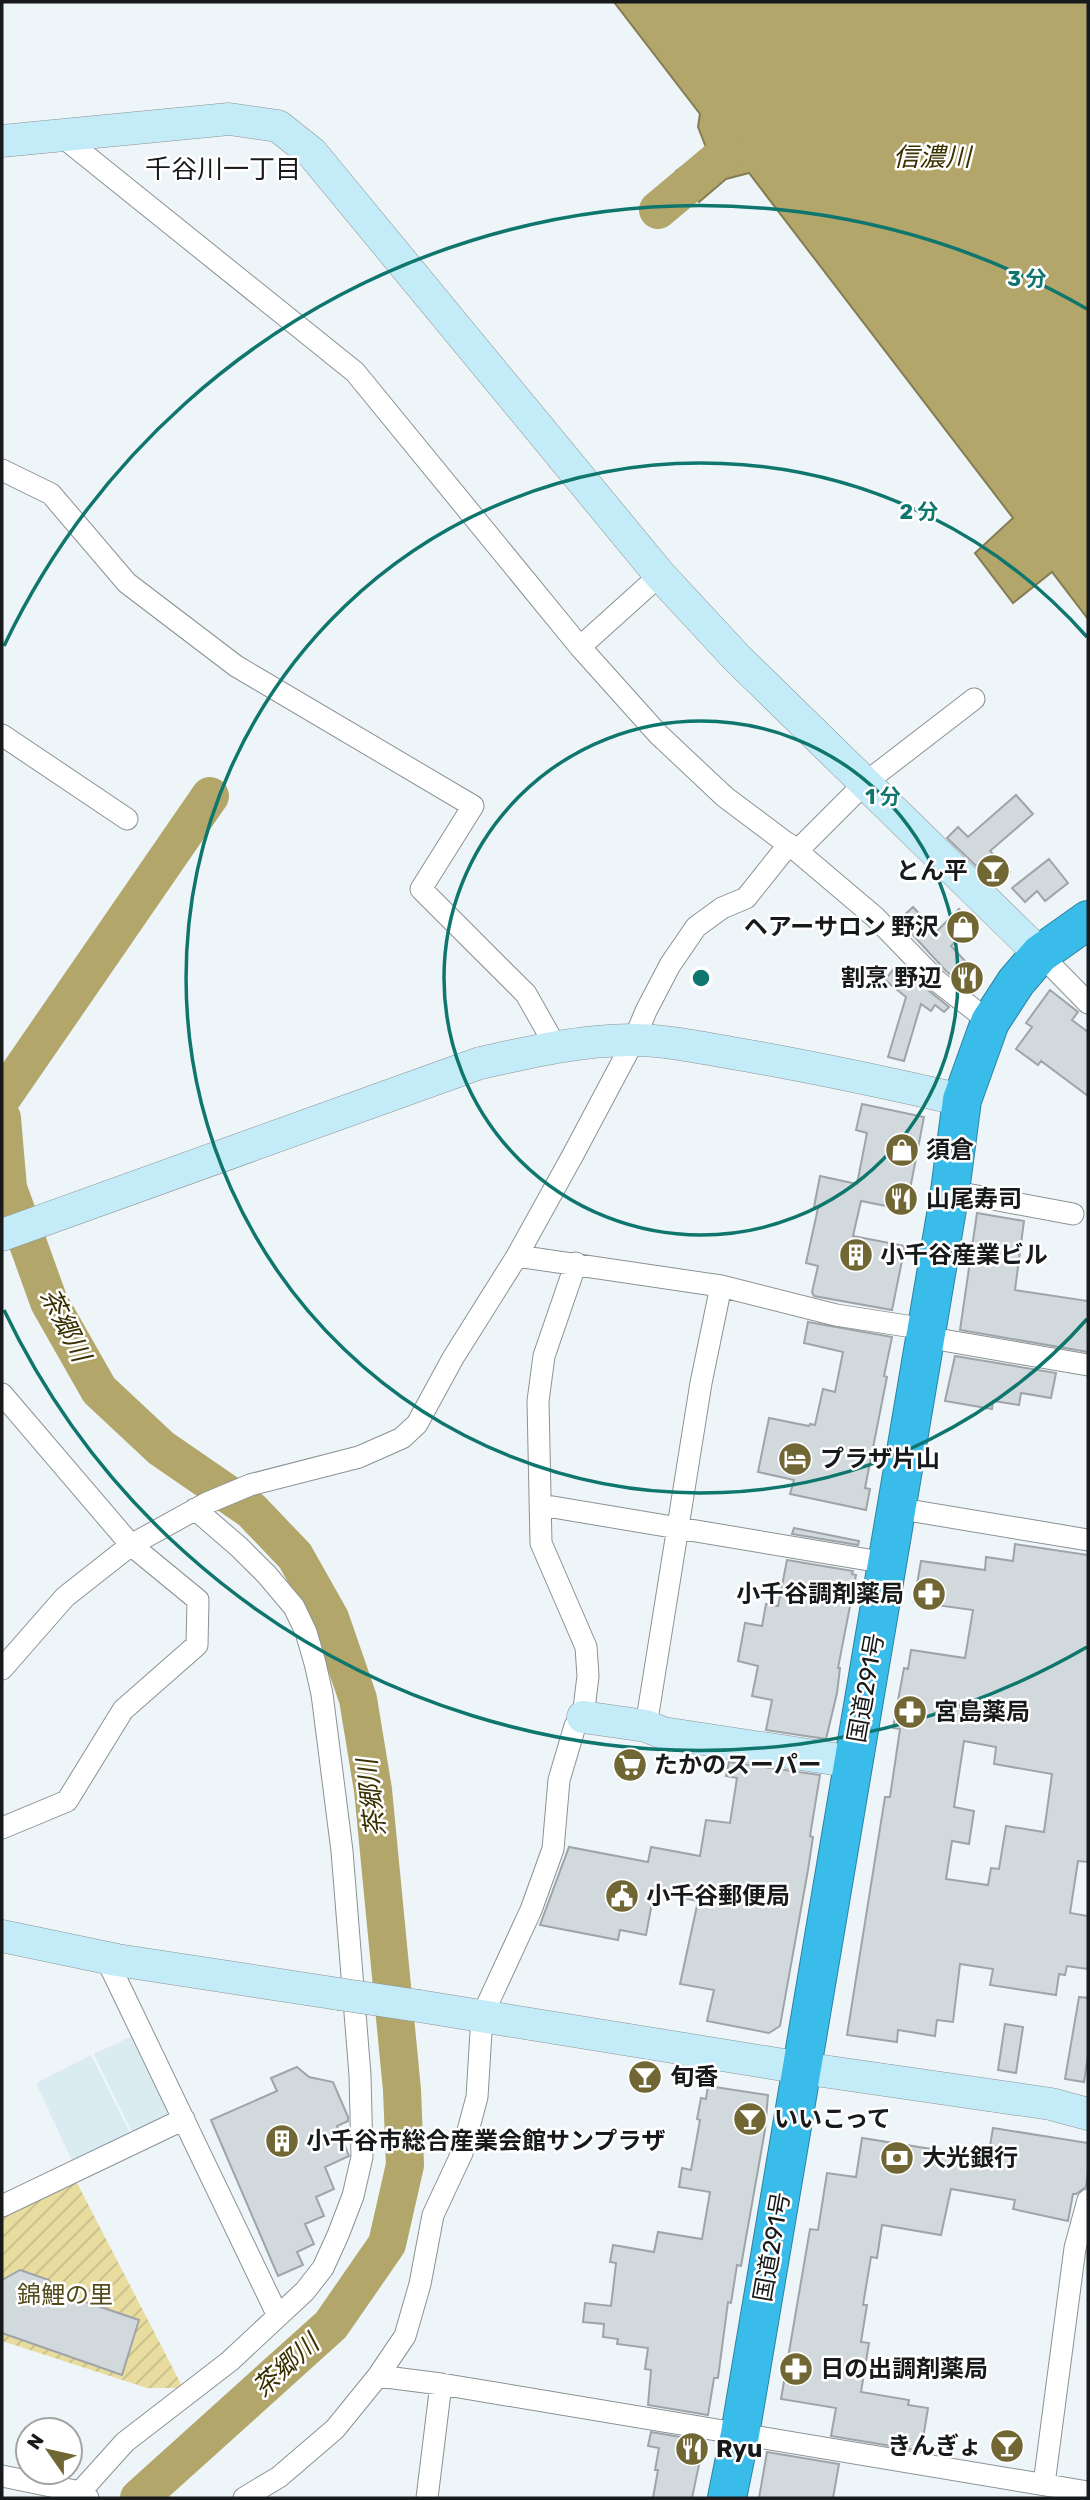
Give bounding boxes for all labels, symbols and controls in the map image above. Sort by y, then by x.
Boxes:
water label: 信濃川 [893,142,974,173]
district label: 千谷川一丁目 [145,154,301,185]
text: 3 分 [1007,266,1047,291]
text: 2 分 [899,499,939,524]
text: 1 分 [865,784,901,809]
bar icon: とん平 [974,852,1012,890]
place label: とん平 [896,857,968,885]
shop icon: ヘアーサロン 野沢 [944,908,982,946]
place label: ヘアーサロン 野沢 [744,913,939,941]
restaurant icon: 割烹 野辺 [948,959,986,997]
place label: 割烹 野辺 [841,964,942,992]
centre of rings [689,966,713,990]
shop icon: 須倉 [883,1131,921,1169]
place label: 須倉 [926,1136,974,1164]
restaurant icon: 山尾寿司 [882,1180,920,1218]
place label: 山尾寿司 [926,1185,1022,1213]
building icon: 小千谷産業ビル [837,1236,875,1274]
place label: 小千谷産業ビル [880,1241,1048,1269]
water label: 茶郷川 [33,1283,98,1369]
hotel icon: プラザ片山 [776,1440,814,1478]
place label: プラザ片山 [820,1445,940,1473]
pharmacy icon: 小千谷調剤薬局 [910,1575,948,1613]
place label: 小千谷調剤薬局 [736,1580,904,1608]
street label: 国道291号 [843,1631,889,1745]
pharmacy icon: 宮島薬局 [891,1693,929,1731]
place label: 宮島薬局 [934,1698,1030,1726]
supermarket icon: たかのスーパー [611,1746,649,1784]
place label: たかのスーパー [654,1751,822,1779]
water label: 茶郷川 [351,1754,392,1839]
public building icon: 小千谷郵便局 [603,1877,641,1915]
place label: 小千谷郵便局 [646,1882,790,1910]
bar icon: 旬香 [626,2058,664,2096]
place label: 旬香 [670,2063,718,2091]
bar icon: いいこって [731,2100,769,2138]
place label: いいこって [774,2105,891,2133]
building icon: 小千谷市総合産業会館サンプラザ [263,2122,301,2160]
place label: 小千谷市総合産業会館サンプラザ [306,2127,665,2155]
bank icon: 大光銀行 [878,2139,916,2177]
place label: 大光銀行 [922,2144,1018,2172]
street label: 国道291号 [749,2190,795,2304]
park label: 錦鯉の里 [17,2281,113,2309]
water label: 茶郷川 [247,2326,328,2404]
pharmacy icon: 日の出調剤薬局 [777,2350,815,2388]
place label: 日の出調剤薬局 [820,2355,988,2383]
north arrow [14,2416,84,2486]
bar icon: きんぎょ [988,2427,1026,2465]
text: N [22,2430,49,2454]
restaurant icon: Ryu [673,2430,711,2468]
place label: きんぎょ [887,2432,982,2460]
place label: Ryu [716,2435,762,2463]

